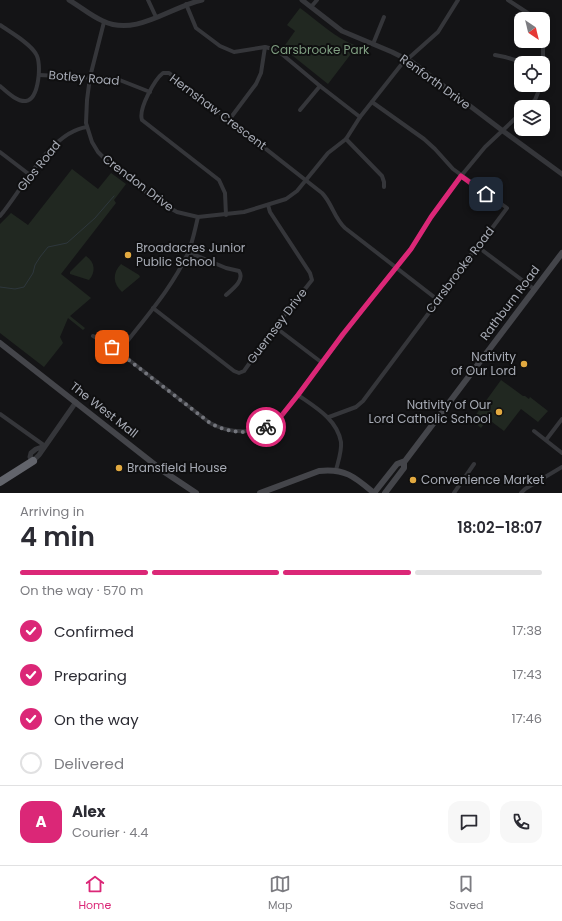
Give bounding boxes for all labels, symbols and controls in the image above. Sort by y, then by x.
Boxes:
north arrow [514,12,550,48]
map controls [514,12,550,136]
park label: Carsbrooke Park [271,41,370,58]
street label: Renforth Drive [396,50,474,113]
button: locate [514,56,550,92]
street label: Botley Road [48,66,120,89]
street label: Hernshaw Crescent [166,70,270,154]
button: layers [514,100,550,136]
street label: Glos Road [13,137,64,195]
street label: Crendon Drive [99,150,178,215]
pin [469,177,503,211]
icon: home [475,183,497,205]
street label: Carsbrooke Road [421,223,498,316]
place label: Broadacres Junior Public School [136,239,246,270]
marker: Broadacres Junior Public School [123,250,133,260]
street label: Rathburn Road [476,262,543,344]
street label: Guernsey Drive [243,284,311,367]
pin [95,330,129,364]
icon: bag [101,336,123,358]
place label: Nativity of Our Lord [451,348,516,379]
marker: Nativity of Our Lord [519,359,529,369]
street label: The West Mall [67,378,142,442]
place label: Nativity of Our Lord Catholic School [369,396,492,427]
courier [246,407,286,447]
marker: Nativity of Our Lord Catholic School [494,407,504,417]
icon: bike [255,416,277,438]
place label: Bransfield House [127,459,227,476]
marker: Bransfield House [114,463,124,473]
place label: Convenience Market [421,471,544,488]
marker: Convenience Market [408,475,418,485]
text: Arriving in [20,502,84,521]
text: 18:02–18:07 [457,517,542,538]
text: 4 min [20,519,95,555]
text: On the way · 570 m [20,581,143,600]
icon: check [20,620,42,642]
text: Confirmed [54,621,134,642]
text: 17:38 [512,621,542,640]
icon: check [20,664,42,686]
text: Preparing [54,665,127,686]
text: 17:43 [512,665,542,684]
icon: check [20,708,42,730]
text: On the way [54,709,139,730]
text: 17:46 [512,709,542,728]
text: Delivered [54,753,124,774]
text: Alex [72,801,106,822]
button: chat [448,801,490,843]
button: phone [500,801,542,843]
text: A [35,811,47,832]
text: Courier · 4.4 [72,823,148,842]
tab: Home [78,873,111,914]
tab: Map [268,873,292,914]
tab: Saved [449,873,484,914]

